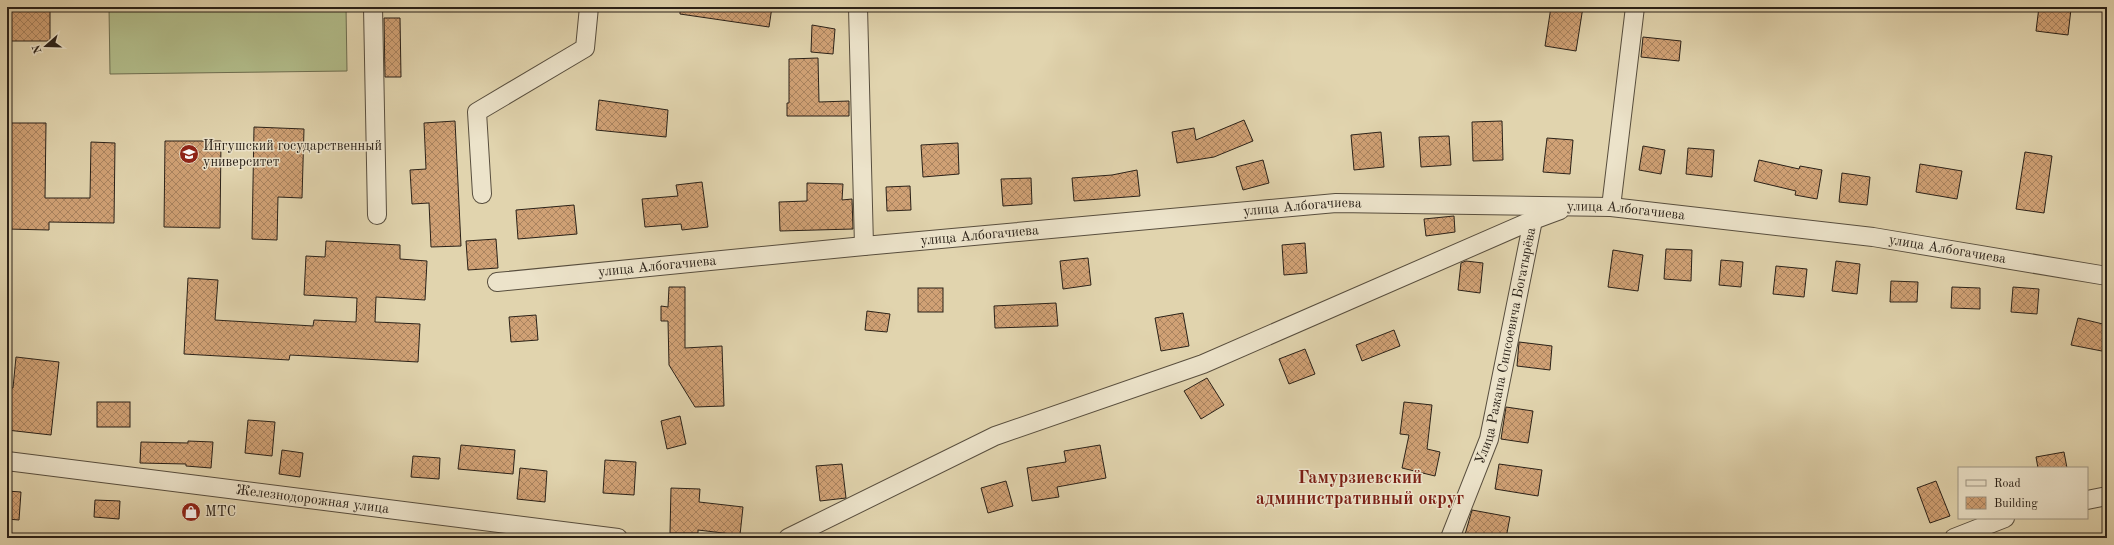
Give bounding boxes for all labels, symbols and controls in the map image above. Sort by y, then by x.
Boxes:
north arrow [26,26,66,66]
text: N [31,43,45,55]
place label: Ингушский государственный университет [203,139,382,169]
school or university icon: Ингушский государственный университет [178,143,200,165]
street label: улица Албогачиева [1243,196,1362,218]
street label: улица Албогачиева [1567,199,1686,222]
street label: улица Албогачиева [920,223,1040,248]
street label: Улица Ражапа Сипсоевича Богатырёва [1473,226,1538,466]
street label: улица Албогачиева [1888,233,2007,266]
street label: улица Албогачиева [597,254,717,279]
legend [1958,467,2088,519]
district label: Гамурзиевский административный округ [1256,469,1464,508]
text: Road [1994,478,2021,490]
street label: Железнодорожная улица [235,483,390,516]
text: Building [1994,498,2038,510]
shop icon: МТС [180,501,202,523]
place label: МТС [205,505,236,519]

